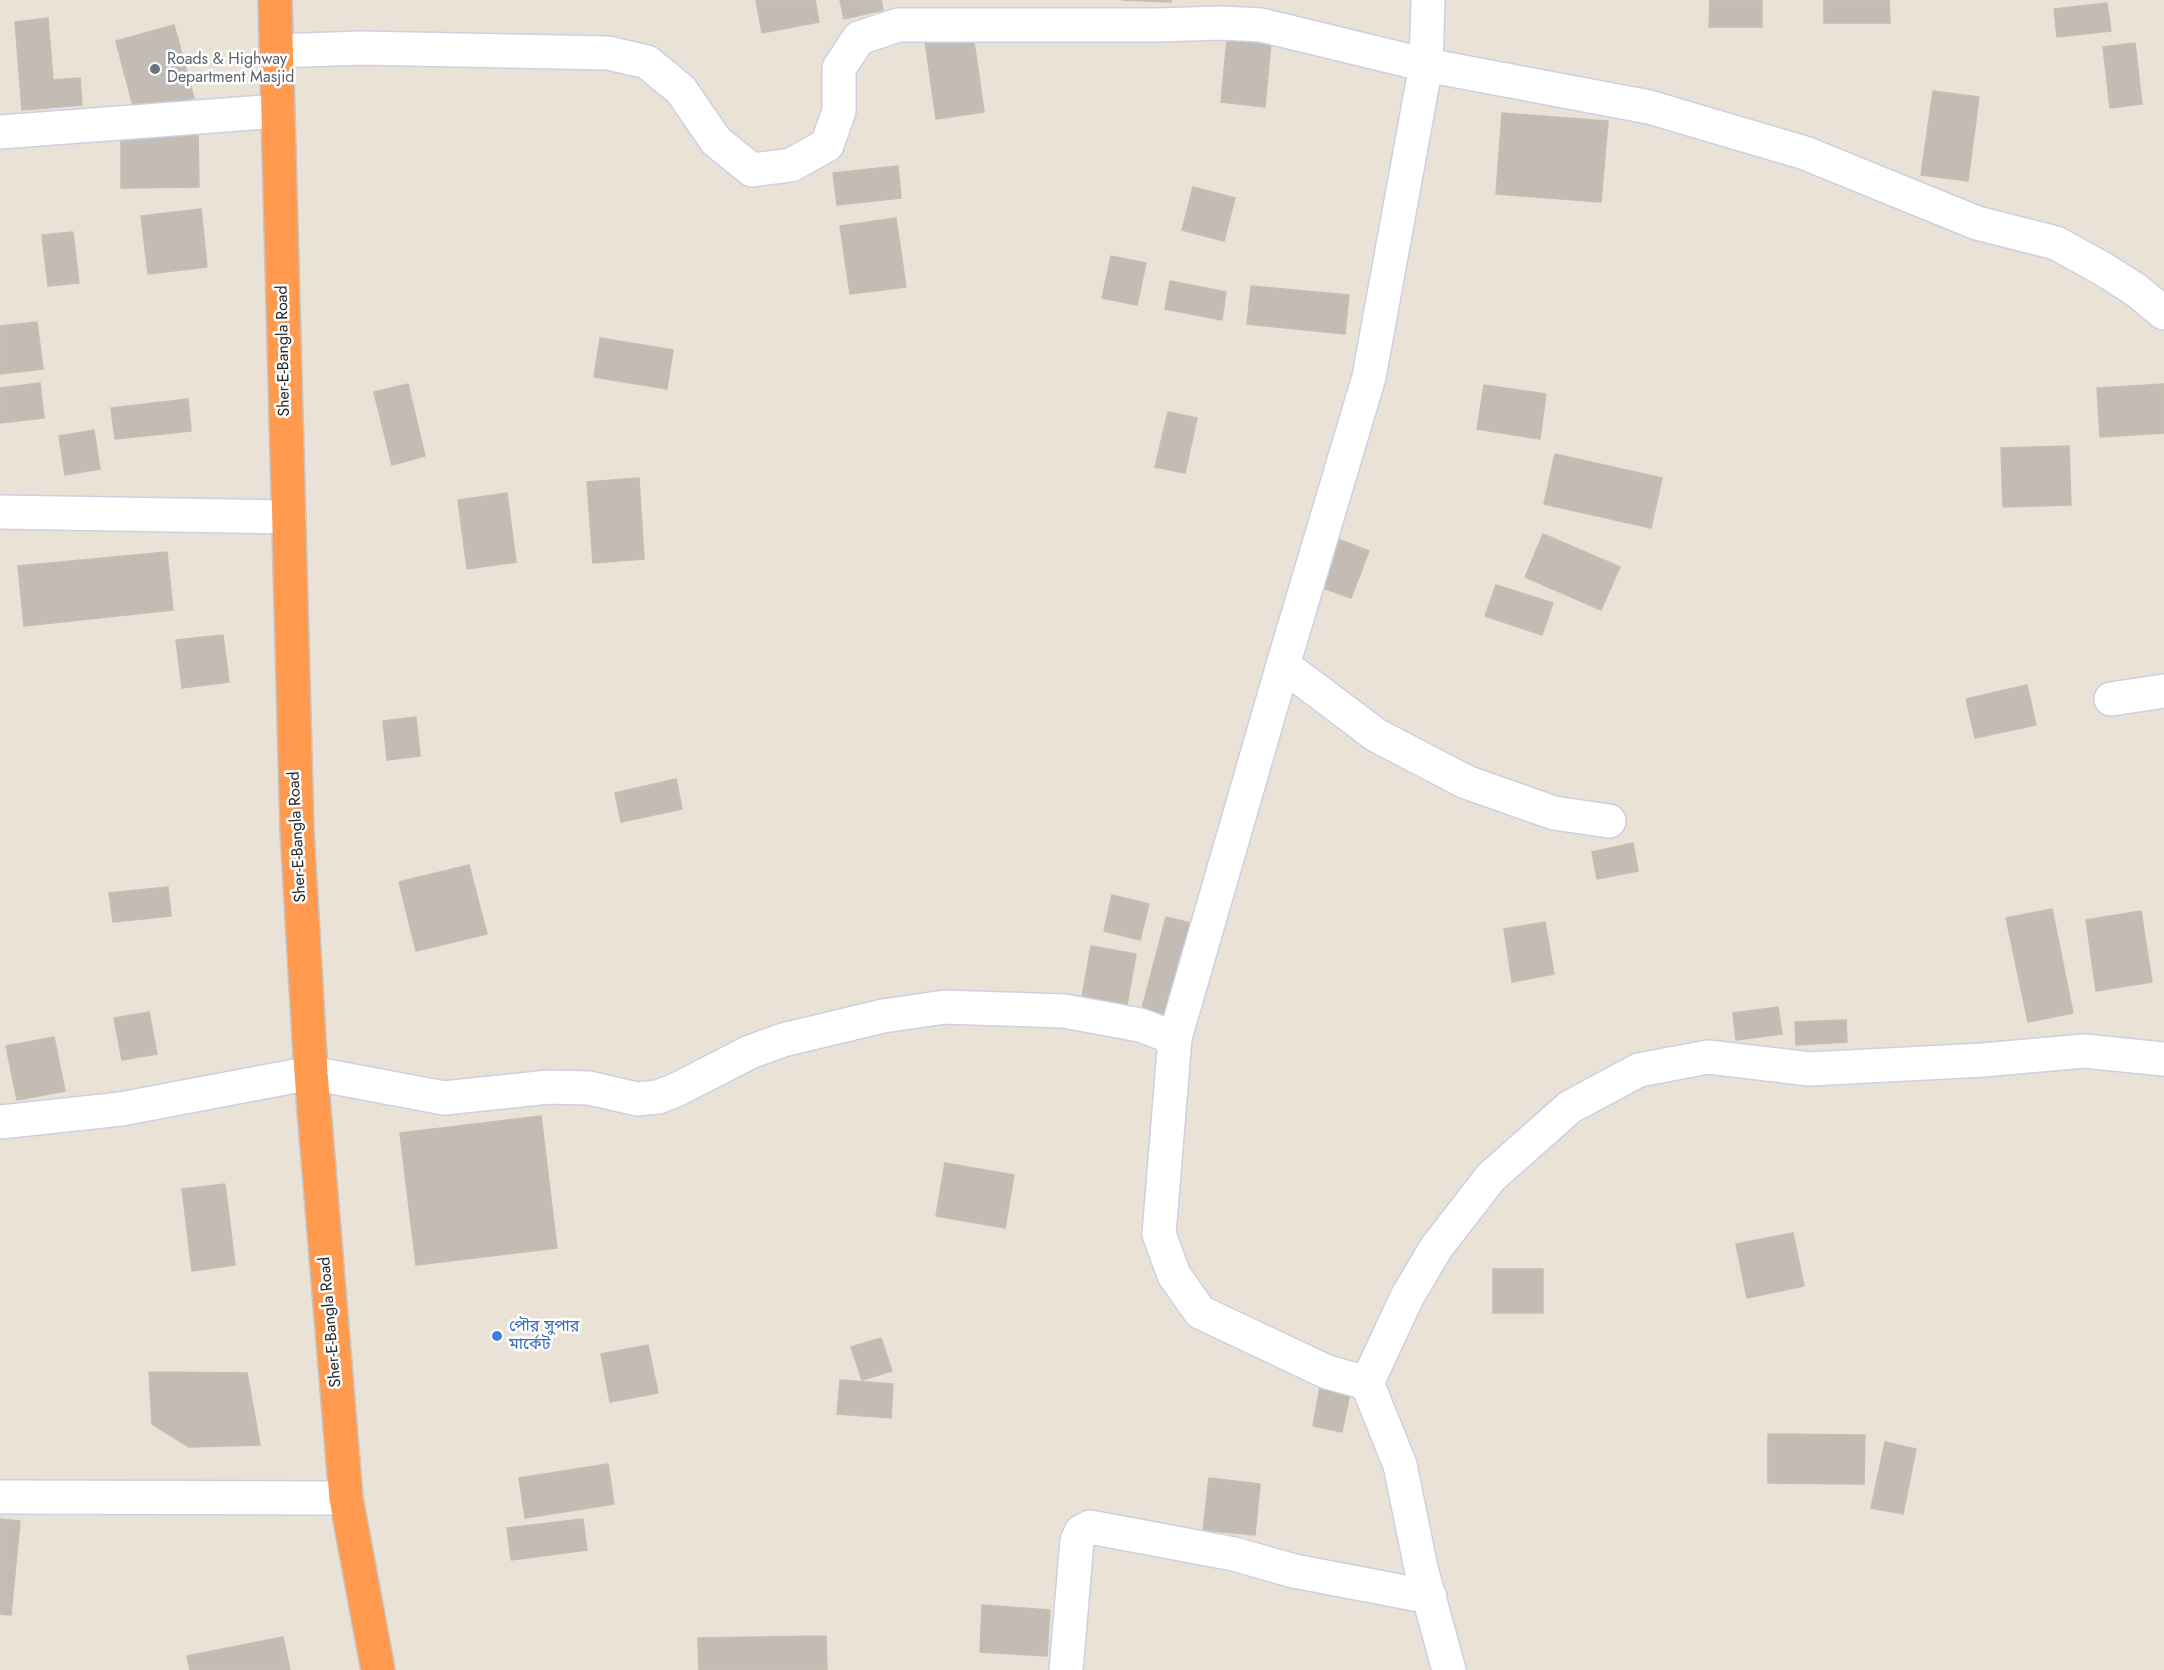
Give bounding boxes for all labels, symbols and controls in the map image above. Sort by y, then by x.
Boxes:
place label: Roads & Highway Department Masjid [167,50,294,88]
marker: Roads & Highway Department Masjid [148,62,162,76]
street label: Sher-E-Bangla Road [273,285,295,417]
street label: Sher-E-Bangla Road [285,771,311,903]
street label: Sher-E-Bangla Road [316,1256,346,1388]
place label: পৌর সুপার মার্কেট [509,1317,579,1355]
marker: পৌর সুপার মার্কেট [490,1329,504,1343]

